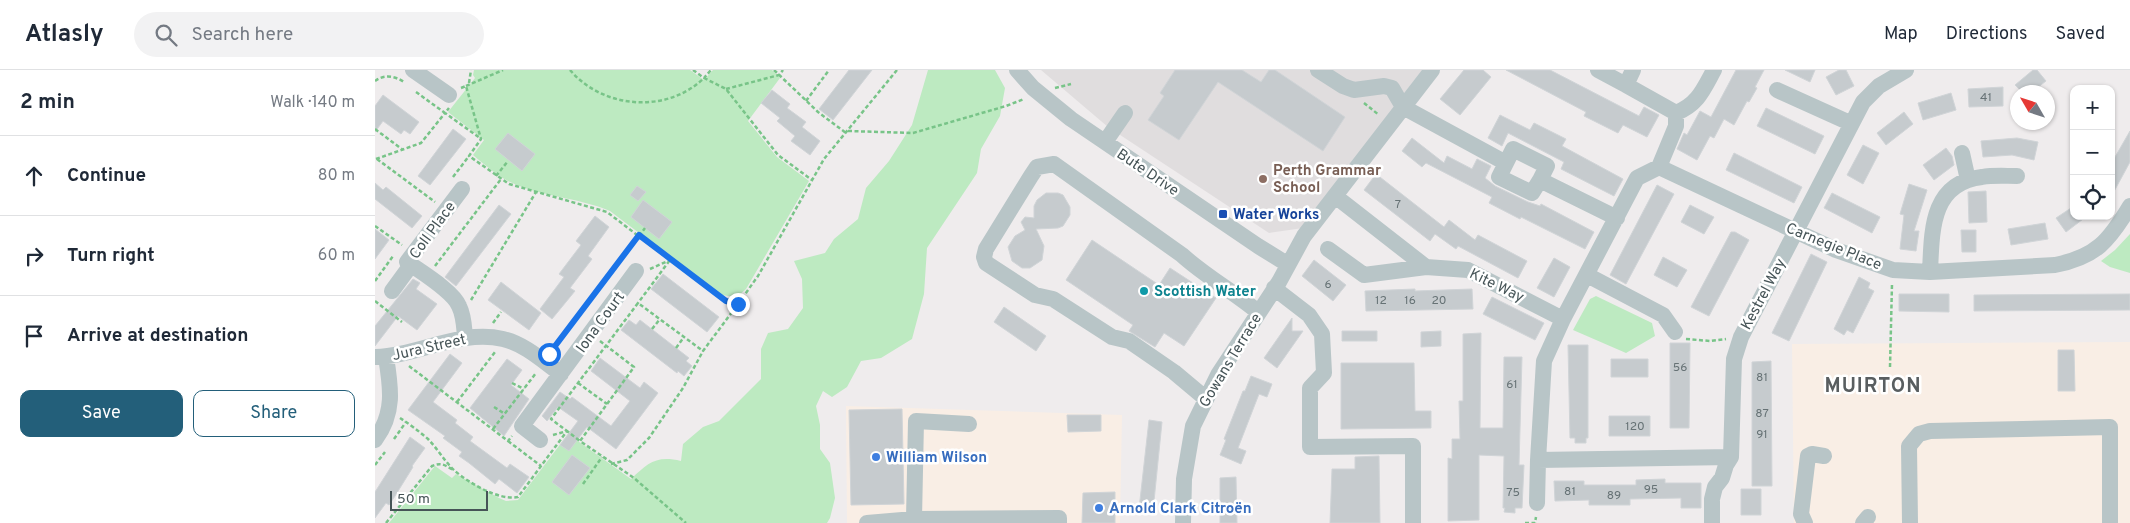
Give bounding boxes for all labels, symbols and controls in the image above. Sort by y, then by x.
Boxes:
search box [134,12,484,57]
text: Atlasly [25,20,104,50]
icon: search [152,21,180,49]
text: Search here [192,23,293,47]
text: Map [1884,23,1918,46]
text: Directions [1946,23,2028,46]
text: Saved [2056,23,2105,46]
north arrow [2010,85,2055,130]
map controls [2070,85,2115,220]
button: + [2070,85,2115,130]
text: 2 min [20,89,75,116]
house number: 41 [1980,90,1992,106]
text: Walk · 140 m [270,93,355,113]
button: − [2070,130,2115,175]
street label: Bute Drive [1112,146,1182,201]
icon: ahead [20,162,48,190]
place label: Perth Grammar School [1273,162,1382,198]
text: Continue [67,164,146,188]
text: 80 m [318,166,355,186]
marker: Perth Grammar School [1257,173,1269,185]
button: locate [2070,175,2115,220]
house number: 7 [1395,197,1401,213]
street label: Coll Place [406,198,461,263]
place label: Water Works [1233,206,1319,225]
marker: Water Works [1217,208,1229,220]
street label: Carnegie Place [1783,220,1884,275]
icon: right [20,242,48,270]
text: Turn right [67,244,155,268]
text: 60 m [318,246,355,266]
street label: Kestrel Way [1738,256,1791,334]
street label: Kite Way [1466,265,1527,308]
house number: 6 [1324,277,1332,293]
place label: Scottish Water [1154,283,1257,302]
marker: Scottish Water [1138,285,1150,297]
street label: Iona Court [573,289,630,357]
route end [727,293,750,316]
house number: 12 [1375,293,1387,309]
house number: 16 [1404,293,1416,309]
house number: 20 [1431,293,1447,309]
street label: Gowans Terrace [1196,310,1267,411]
icon: arrive [20,322,48,350]
text: Arrive at destination [67,324,248,348]
street label: Jura Street [391,331,468,366]
route start [538,343,561,366]
house number: 56 [1673,360,1687,376]
house number: 81 [1756,370,1768,386]
district label: MUIRTON [1824,374,1922,400]
house number: 61 [1506,377,1518,393]
button: Save [20,390,183,437]
button: Share [193,390,355,437]
house number: 87 [1755,406,1769,422]
house number: 120 [1625,419,1645,435]
house number: 91 [1756,427,1768,443]
place label: William Wilson [886,449,987,468]
marker: William Wilson [870,451,882,463]
house number: 95 [1644,482,1658,498]
house number: 81 [1564,484,1576,500]
house number: 75 [1506,485,1520,501]
scale bar [390,488,487,511]
house number: 89 [1607,488,1621,504]
text: 50 m [397,491,430,508]
place label: Arnold Clark Citroën [1109,500,1252,519]
marker: Arnold Clark Citroën [1093,502,1105,514]

